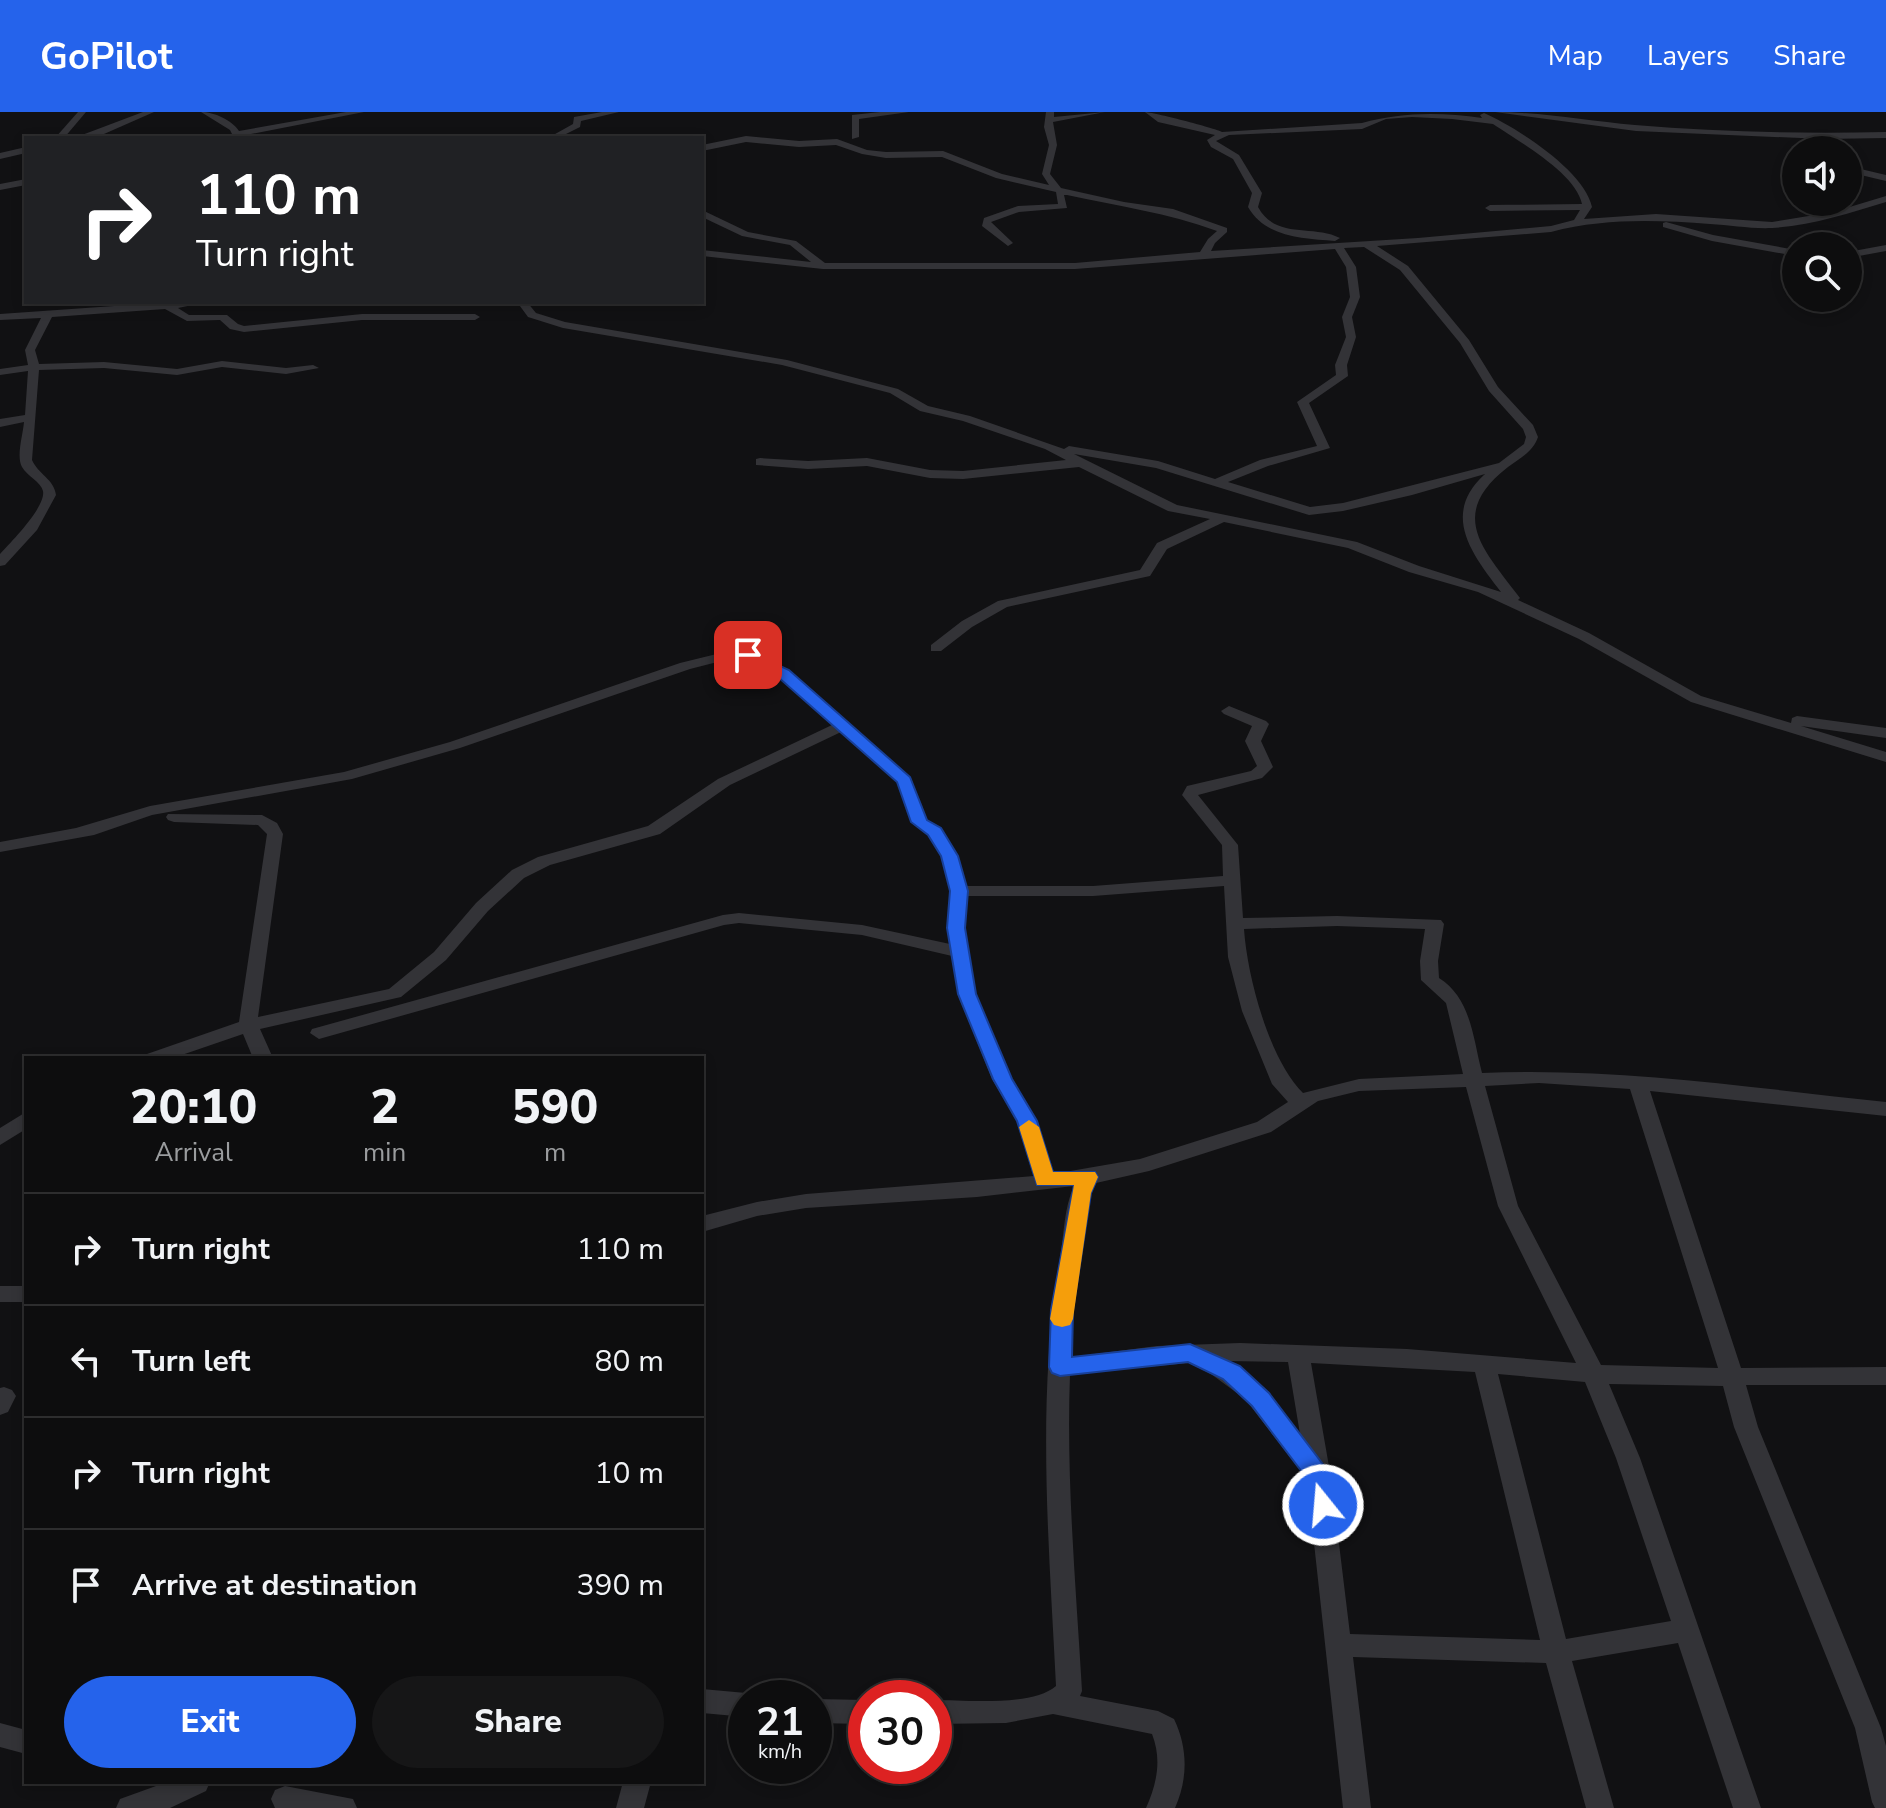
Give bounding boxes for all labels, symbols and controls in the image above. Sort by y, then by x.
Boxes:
text: GoPilot [40,31,173,82]
text: Map [1548,37,1603,75]
text: Layers [1647,37,1729,75]
text: Share [1773,37,1846,75]
map controls [1782,136,1862,312]
button: sound [1782,136,1862,216]
text: 110 m [196,157,361,234]
icon: right [64,168,168,272]
text: Turn right [196,230,353,279]
button: search [1782,232,1862,312]
pin [714,621,782,689]
icon: arrive [726,633,770,677]
text: 20:10 [130,1074,257,1140]
text: 2 [370,1074,399,1140]
text: 590 [512,1074,598,1140]
text: Arrival [154,1135,233,1170]
text: min [363,1135,406,1170]
text: m [544,1135,566,1170]
icon: right [64,1227,108,1271]
text: Turn right [132,1229,270,1270]
text: 110 m [577,1229,664,1270]
icon: left [64,1339,108,1383]
text: Turn left [132,1341,250,1382]
text: 80 m [595,1341,664,1382]
icon: right [64,1451,108,1495]
text: Turn right [132,1453,270,1494]
text: 10 m [595,1453,664,1494]
position arrow [1281,1463,1365,1547]
icon: arrive [64,1563,108,1607]
text: Arrive at destination [132,1565,417,1606]
text: 390 m [577,1565,664,1606]
button: Exit [64,1676,356,1768]
button: Share [372,1676,664,1768]
speed limit sign: 30 [848,1680,952,1784]
text: 21 [756,1695,804,1749]
text: km/h [758,1738,802,1765]

